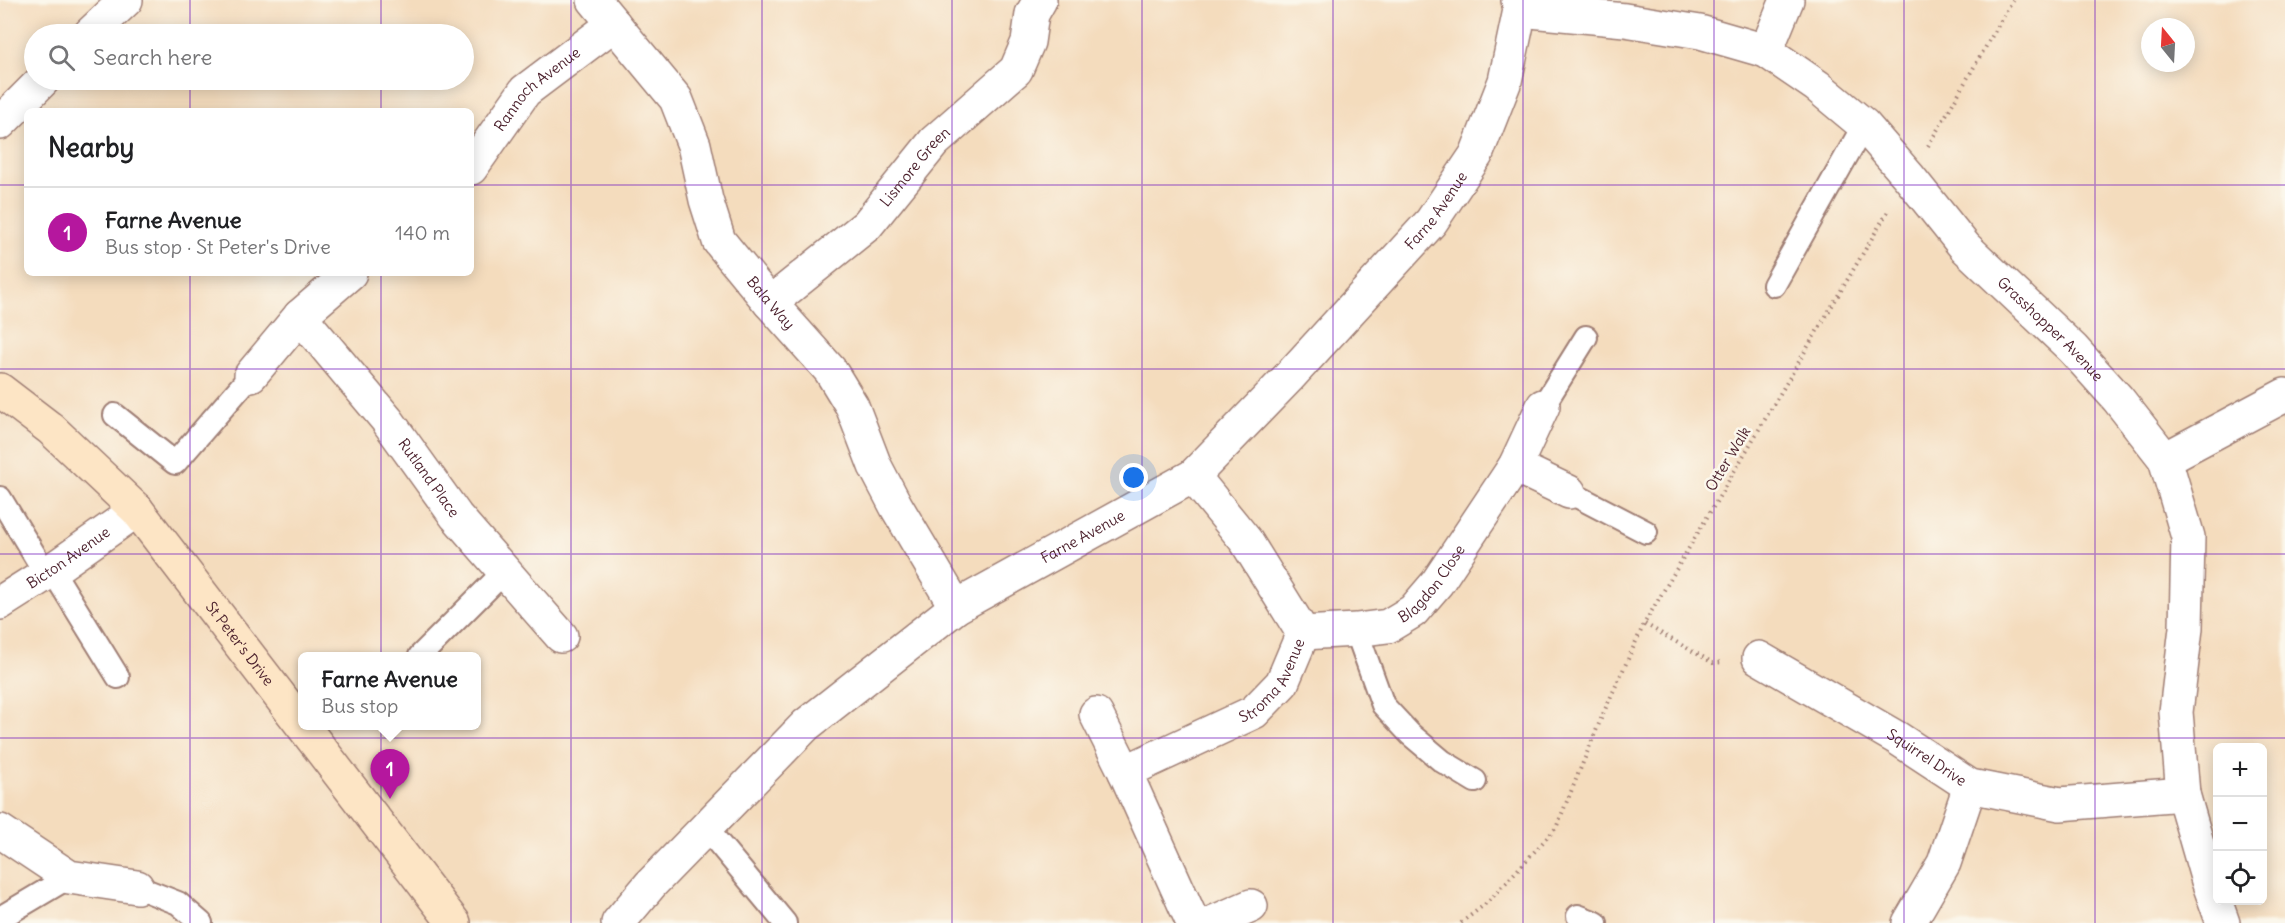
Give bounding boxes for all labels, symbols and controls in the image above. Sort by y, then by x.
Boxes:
north arrow [2141,18,2195,72]
search box [24,24,474,90]
icon: search [45,41,78,74]
text: Search here [93,43,212,71]
street label: Rannoch Avenue [490,43,584,135]
street label: Lismore Green [876,122,954,210]
text: Nearby [48,131,134,164]
street label: Farne Avenue [1400,168,1471,254]
text: Farne Avenue [105,206,242,234]
text: 1 [64,220,71,245]
text: 140 m [395,220,450,245]
text: Bus stop · St Peter's Drive [105,234,331,259]
street label: Bala Way [743,272,799,333]
street label: Grasshopper Avenue [1994,273,2108,385]
street label: Otter Walk [1701,423,1754,495]
street label: Rutland Place [394,435,464,521]
your location [1119,463,1148,492]
street label: Farne Avenue [1037,506,1128,567]
street label: Bicton Avenue [23,522,113,593]
street label: Blagdon Close [1394,541,1469,627]
street label: St Peter's Drive [202,598,278,689]
street label: Stroma Avenue [1236,635,1309,727]
popup [298,652,481,730]
text: Farne Avenue [321,665,458,693]
text: Bus stop [321,693,398,718]
street label: Squirrel Drive [1884,724,1970,790]
map controls [2213,743,2267,905]
button: + [2213,743,2267,797]
pin: 1 [370,750,410,799]
button: − [2213,797,2267,851]
button: locate [2213,851,2267,905]

